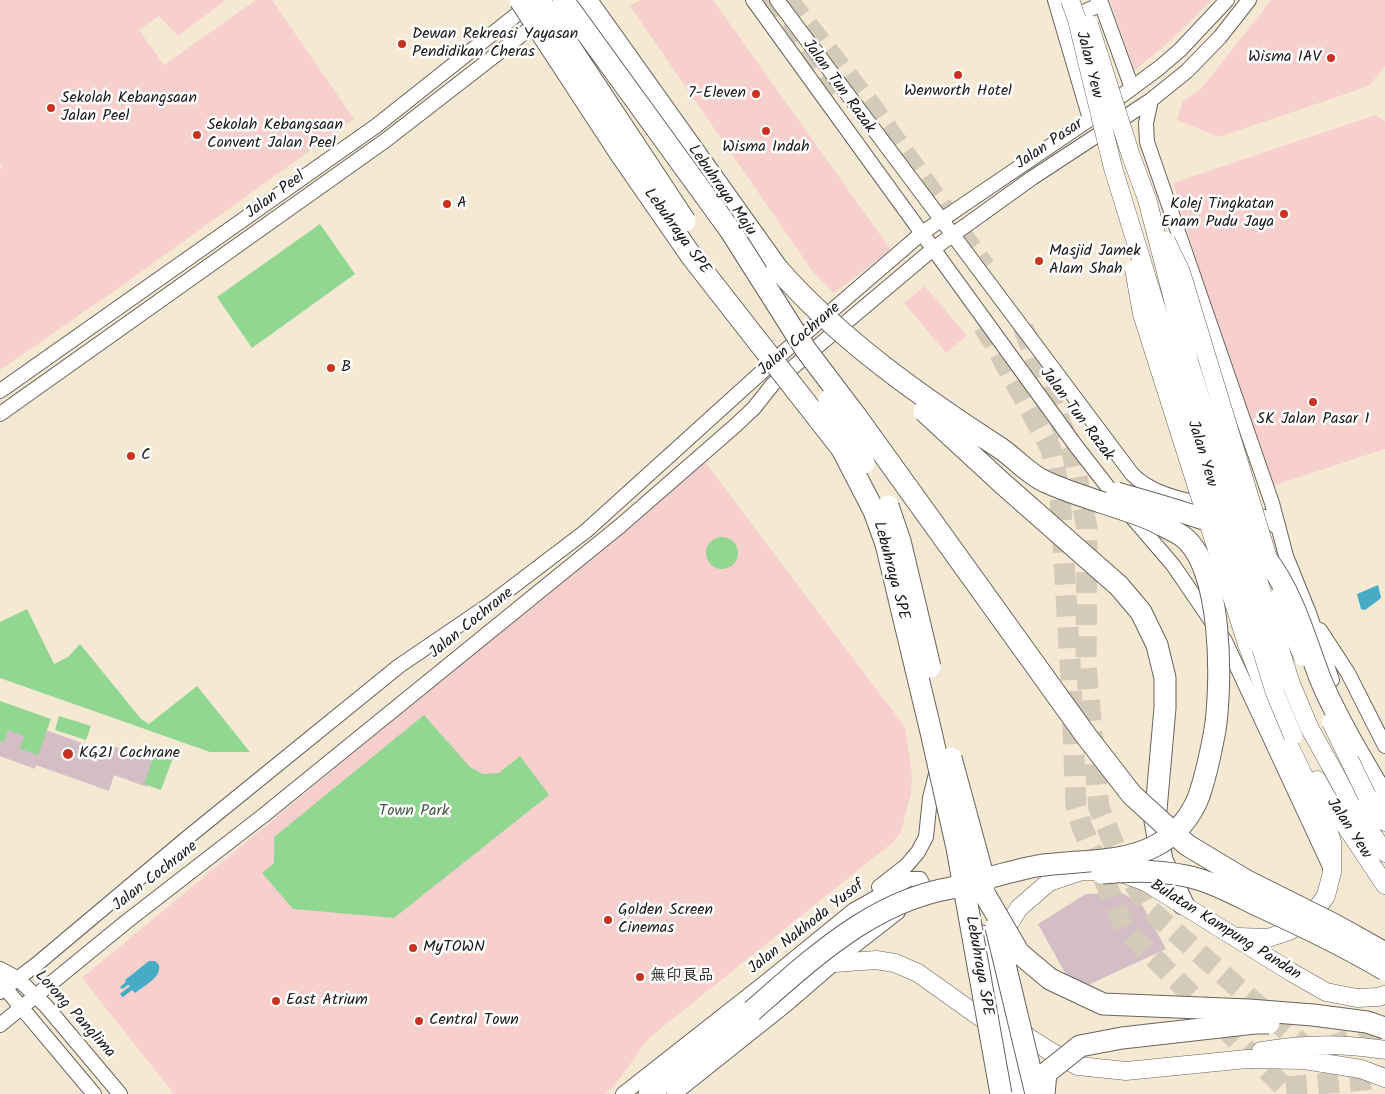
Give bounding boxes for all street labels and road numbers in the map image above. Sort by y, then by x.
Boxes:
street label: Jalan Yew [1070,29,1106,101]
street label: Jalan Tun Razak [797,36,879,138]
street label: Jalan Pasar [1013,115,1087,175]
street label: Lebuhraya Maju [683,142,759,240]
street label: Jalan Peel [243,168,309,224]
street label: Lebuhraya SPE [638,185,714,279]
street label: Jalan Cochrane [755,299,845,381]
street label: Jalan Tun Razak [1035,365,1117,465]
street label: Jalan Yew [1182,418,1220,490]
street label: Lebuhraya SPE [868,520,912,622]
street label: Jalan Cochrane [426,584,518,664]
street label: Jalan Yew [1321,795,1375,863]
street label: Jalan Cochrane [110,838,202,916]
street label: Jalan Nakhoda Yusof [745,877,869,979]
street label: Bulatan Kampung Pandan [1146,877,1304,985]
street label: Lebuhraya SPE [960,914,996,1018]
street label: Lorong Panglima [30,967,118,1063]

